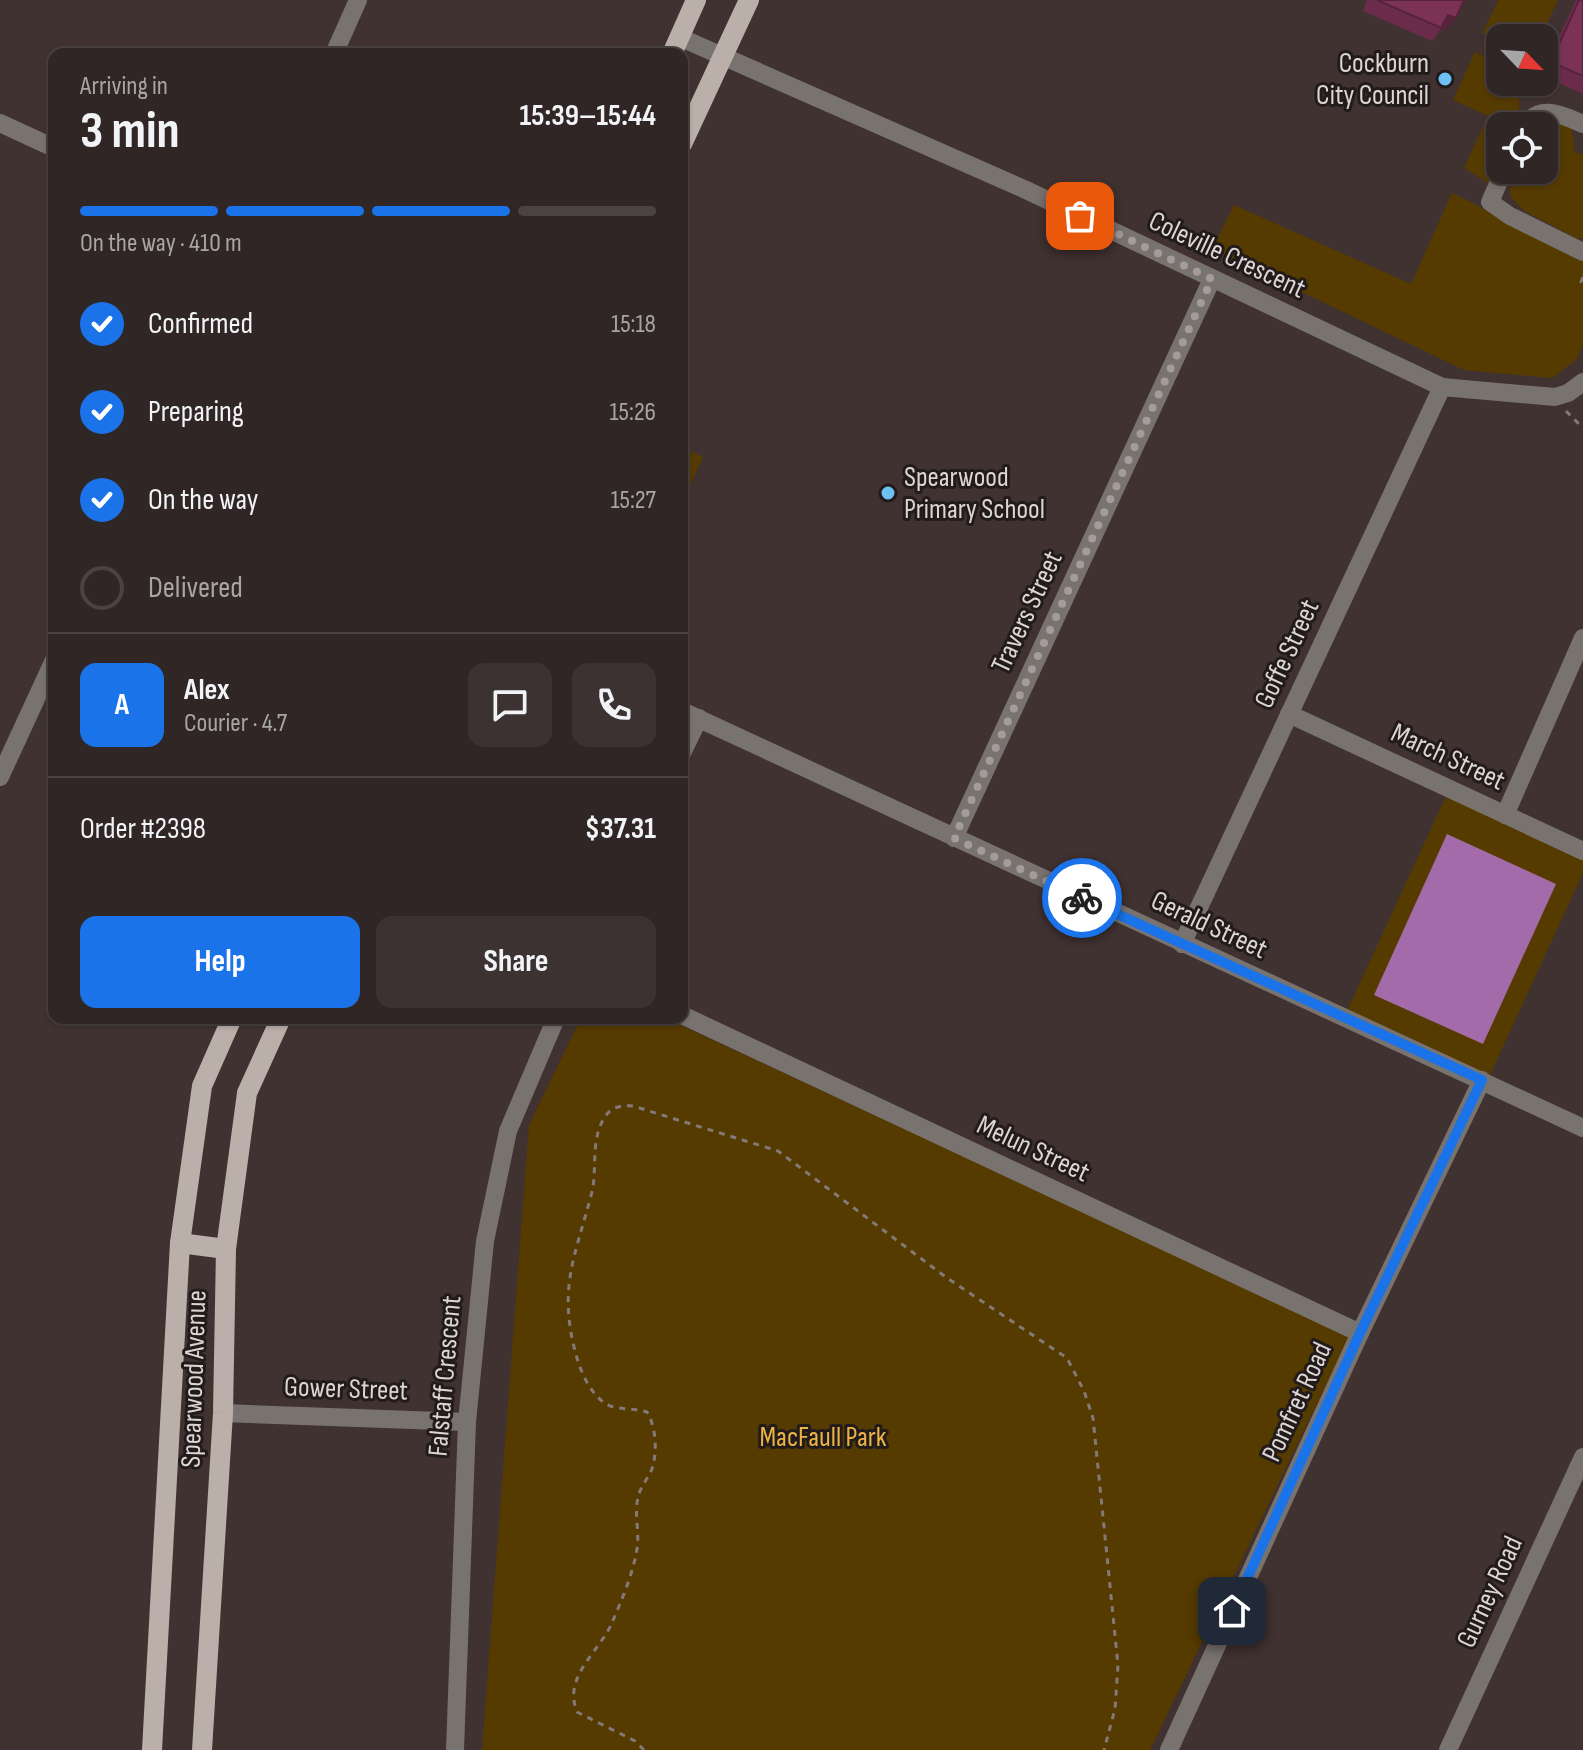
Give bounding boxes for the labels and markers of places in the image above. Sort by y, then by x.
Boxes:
place label: Cockburn City Council [1316,47,1429,112]
marker: Cockburn City Council [1436,70,1454,88]
pin [1046,182,1114,250]
place label: Spearwood Primary School [904,461,1045,526]
marker: Spearwood Primary School [879,484,897,502]
pin [1198,1577,1266,1645]

